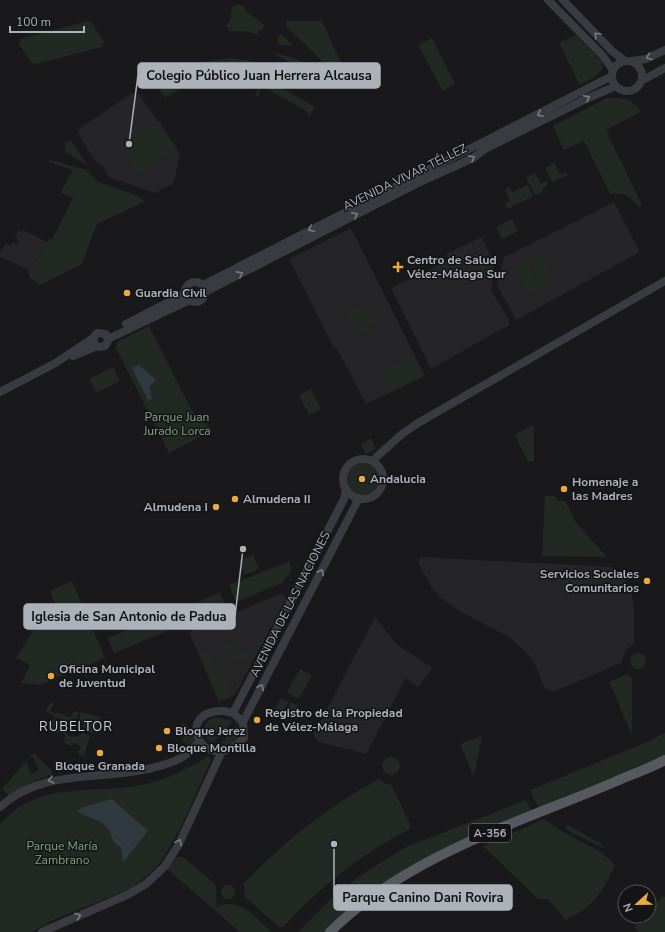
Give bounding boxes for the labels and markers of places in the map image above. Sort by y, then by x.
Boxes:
callout: Colegio Público Juan Herrera Alcausa [138,63,380,88]
place label: Centro de Salud Vélez-Málaga Sur [406,252,506,282]
marker: Centro de Salud Vélez-Málaga Sur [392,261,404,273]
place label: Guardia Civil [135,285,207,301]
marker: Guardia Civil [122,288,132,298]
place label: Andalucia [370,471,426,487]
marker: Andalucia [357,474,367,484]
place label: Homenaje a las Madres [572,474,638,504]
marker: Homenaje a las Madres [559,484,569,494]
place label: Almudena II [243,491,311,507]
marker: Almudena II [230,494,240,504]
place label: Almudena I [144,499,208,515]
marker: Almudena I [211,502,221,512]
place label: Servicios Sociales Comunitarios [540,566,639,596]
marker: Servicios Sociales Comunitarios [642,576,652,586]
callout: Iglesia de San Antonio de Padua [24,604,235,629]
place label: Oficina Municipal de Juventud [59,661,155,691]
marker: Oficina Municipal de Juventud [46,671,56,681]
place label: Registro de la Propiedad de Vélez-Málaga [265,705,403,735]
marker: Registro de la Propiedad de Vélez-Málaga [252,715,262,725]
place label: Bloque Jerez [175,723,246,739]
marker: Bloque Jerez [162,726,172,736]
place label: Bloque Montilla [167,740,256,756]
marker: Bloque Montilla [154,743,164,753]
marker: Bloque Granada [95,748,105,758]
place label: Bloque Granada [55,758,145,774]
callout: Parque Canino Dani Rovira [334,885,512,910]

